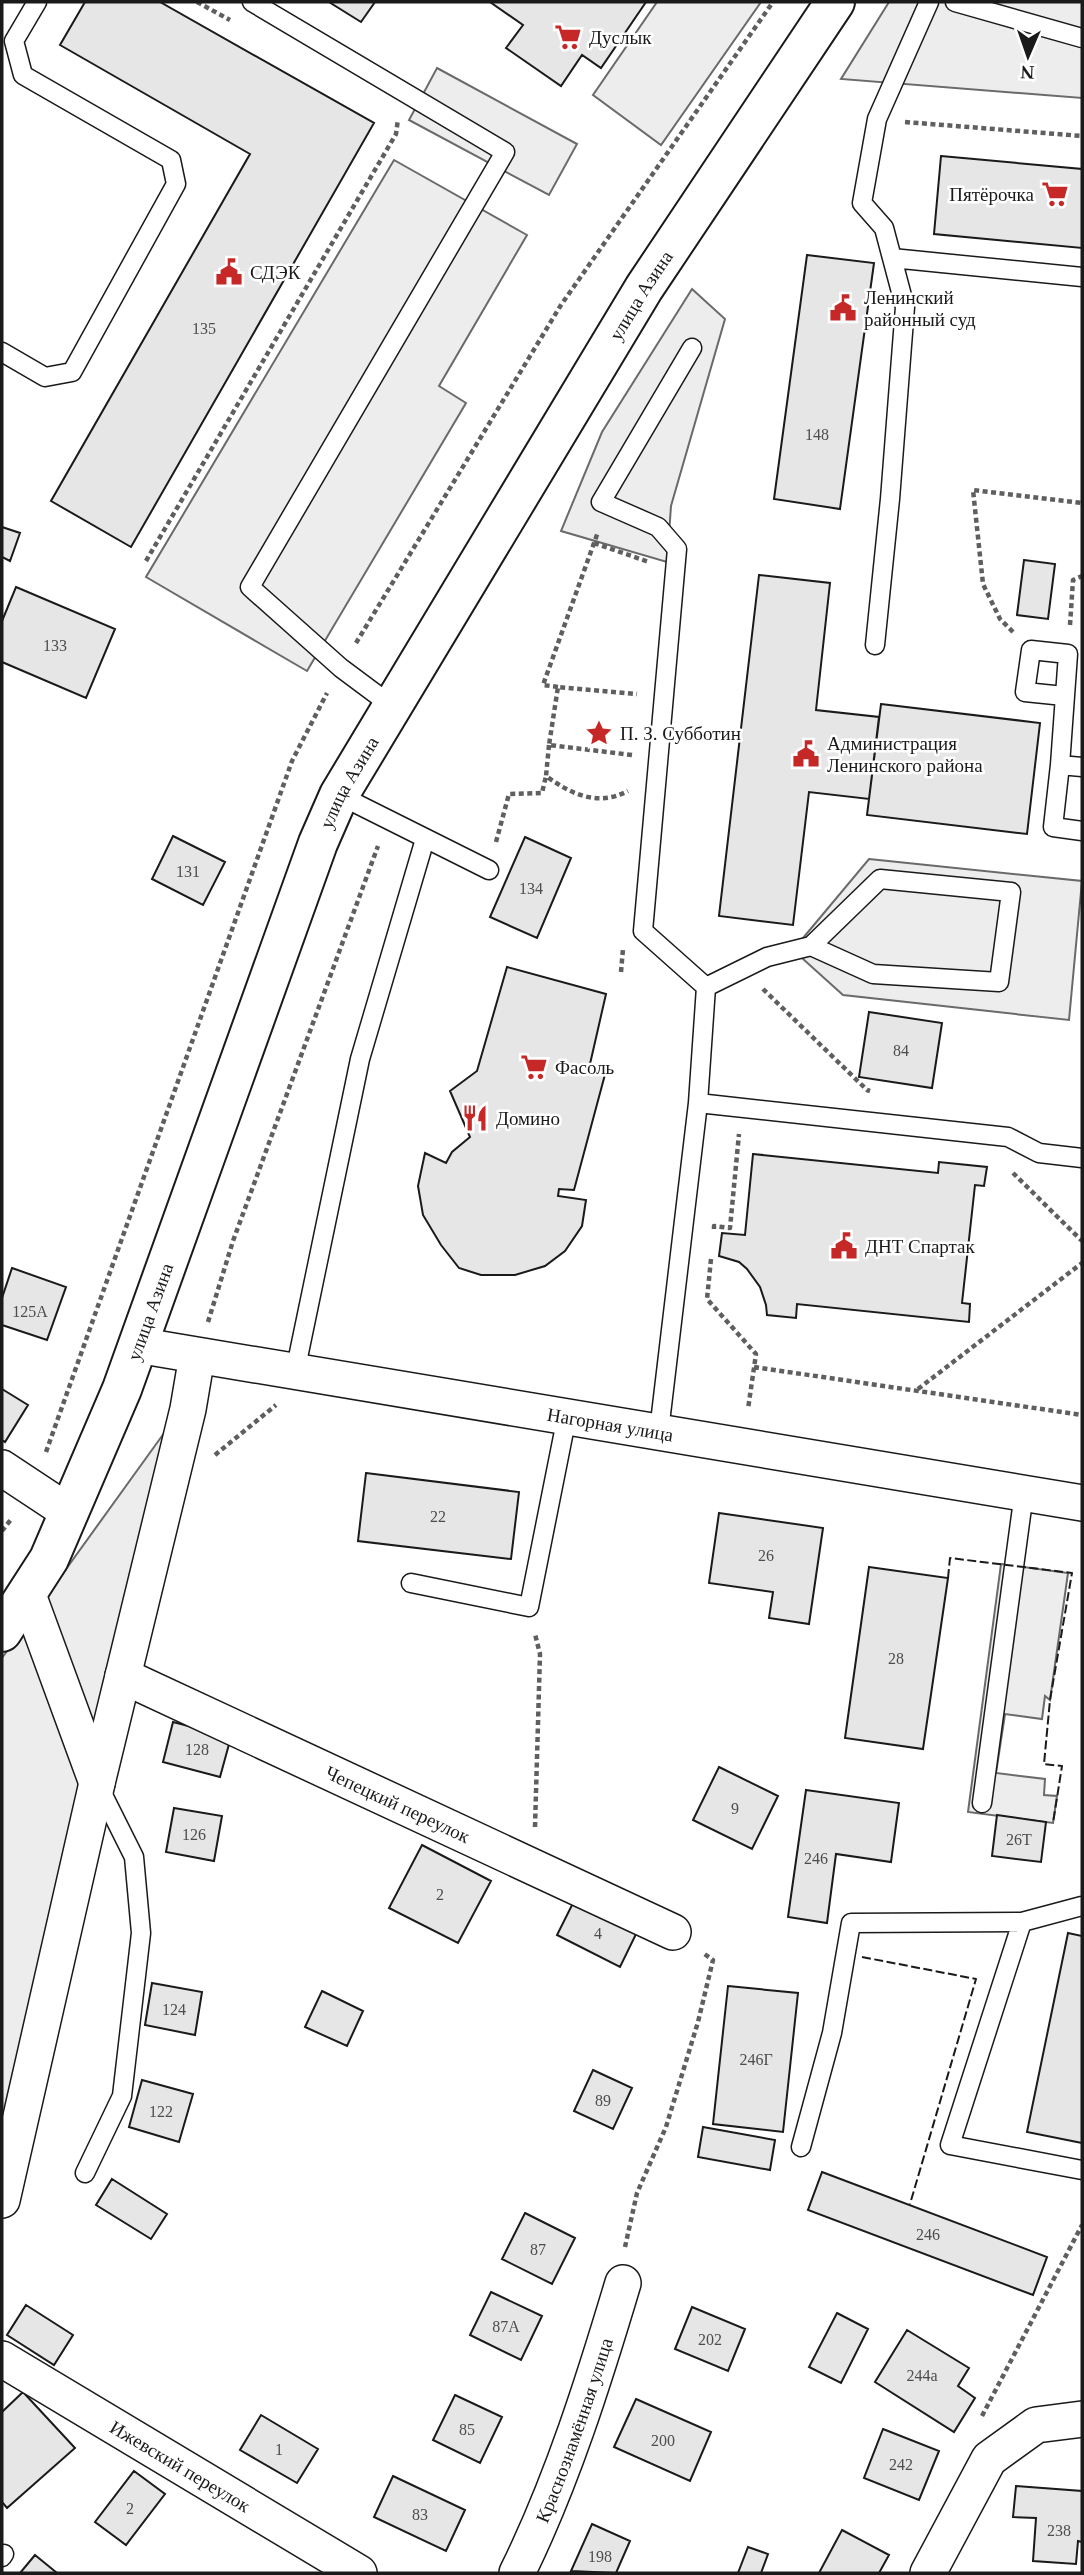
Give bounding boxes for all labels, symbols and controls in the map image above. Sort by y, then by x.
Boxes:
north arrow [993,21,1063,91]
supermarket icon: Дуслык [553,22,583,52]
place label: Дуслык [589,27,652,48]
text: N [1020,62,1035,83]
supermarket icon: Пятёрочка [1040,179,1070,209]
place label: Пятёрочка [949,184,1035,205]
street label: улица Азина [605,246,677,344]
public building icon: СДЭК [214,257,244,287]
place label: СДЭК [250,262,301,283]
place label: Ленинский районный суд [864,287,976,330]
public building icon: Ленинский районный суд [828,293,858,323]
house number: 135 [192,320,216,337]
house number: 148 [805,426,829,443]
house number: 133 [43,637,67,654]
place icon: П. З. Субботин [584,718,614,748]
place label: П. З. Субботин [620,723,741,744]
street label: улица Азина [316,732,383,832]
place label: Администрация Ленинского района [827,733,983,776]
public building icon: Администрация Ленинского района [791,739,821,769]
house number: 131 [176,863,200,880]
house number: 134 [519,880,543,897]
house number: 84 [893,1042,909,1059]
supermarket icon: Фасоль [519,1052,549,1082]
place label: Фасоль [555,1057,615,1078]
restaurant icon: Домино [460,1103,490,1133]
place label: Домино [496,1108,560,1129]
public building icon: ДНТ Спартак [829,1231,859,1261]
place label: ДНТ Спартак [865,1236,976,1257]
street label: улица Азина [123,1260,177,1363]
house number: 125А [12,1303,48,1320]
street label: Нагорная улица [546,1404,676,1446]
house number: 22 [430,1508,446,1525]
house number: 26 [758,1547,774,1564]
house number: 28 [888,1650,904,1667]
house number: 128 [185,1741,209,1758]
street label: Чепецкий переулок [322,1762,474,1847]
house number: 9 [731,1800,739,1817]
house number: 126 [182,1826,206,1843]
house number: 26Т [1006,1831,1032,1848]
house number: 246 [804,1850,828,1867]
house number: 2 [436,1886,444,1903]
house number: 4 [594,1925,602,1942]
house number: 124 [162,2001,186,2018]
house number: 246Г [739,2051,773,2068]
house number: 89 [595,2092,611,2109]
house number: 122 [149,2103,173,2120]
house number: 246 [916,2226,940,2243]
house number: 87 [530,2241,546,2258]
house number: 87А [492,2318,520,2335]
house number: 202 [698,2331,722,2348]
street label: Краснознамённая улица [531,2335,617,2526]
house number: 244а [906,2367,938,2384]
street label: Ижевский переулок [106,2416,255,2517]
house number: 85 [459,2421,475,2438]
house number: 200 [651,2432,675,2449]
house number: 1 [275,2441,283,2458]
house number: 242 [889,2456,913,2473]
house number: 2 [126,2500,134,2517]
house number: 83 [412,2506,428,2523]
house number: 238 [1047,2522,1071,2539]
house number: 198 [588,2548,612,2565]

